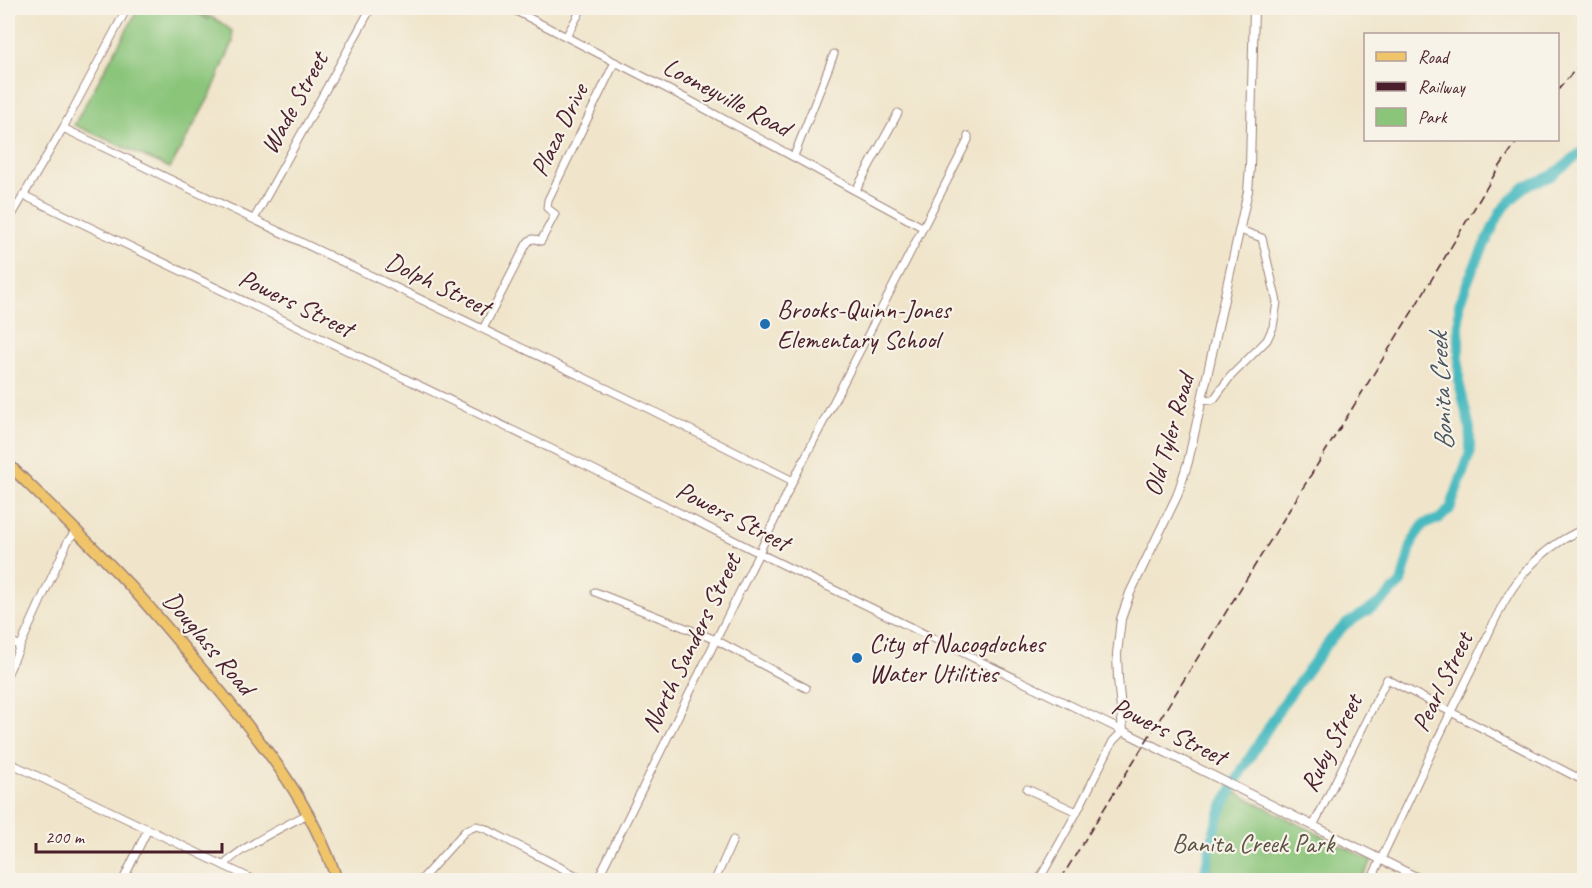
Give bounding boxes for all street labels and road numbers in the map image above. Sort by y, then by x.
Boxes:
street label: Wade Street [253,44,337,160]
street label: Looneyville Road [657,50,800,146]
street label: Plaza Drive [522,76,597,182]
street label: Dolph Street [380,244,499,325]
street label: Powers Street [233,261,362,346]
street label: Old Tyler Road [1136,366,1203,500]
street label: Powers Street [671,473,798,560]
street label: North Sanders Street [633,546,750,738]
street label: Douglass Road [156,584,265,705]
street label: Pearl Street [1404,625,1481,737]
street label: Ruby Street [1292,687,1371,797]
street label: Powers Street [1106,689,1235,774]

